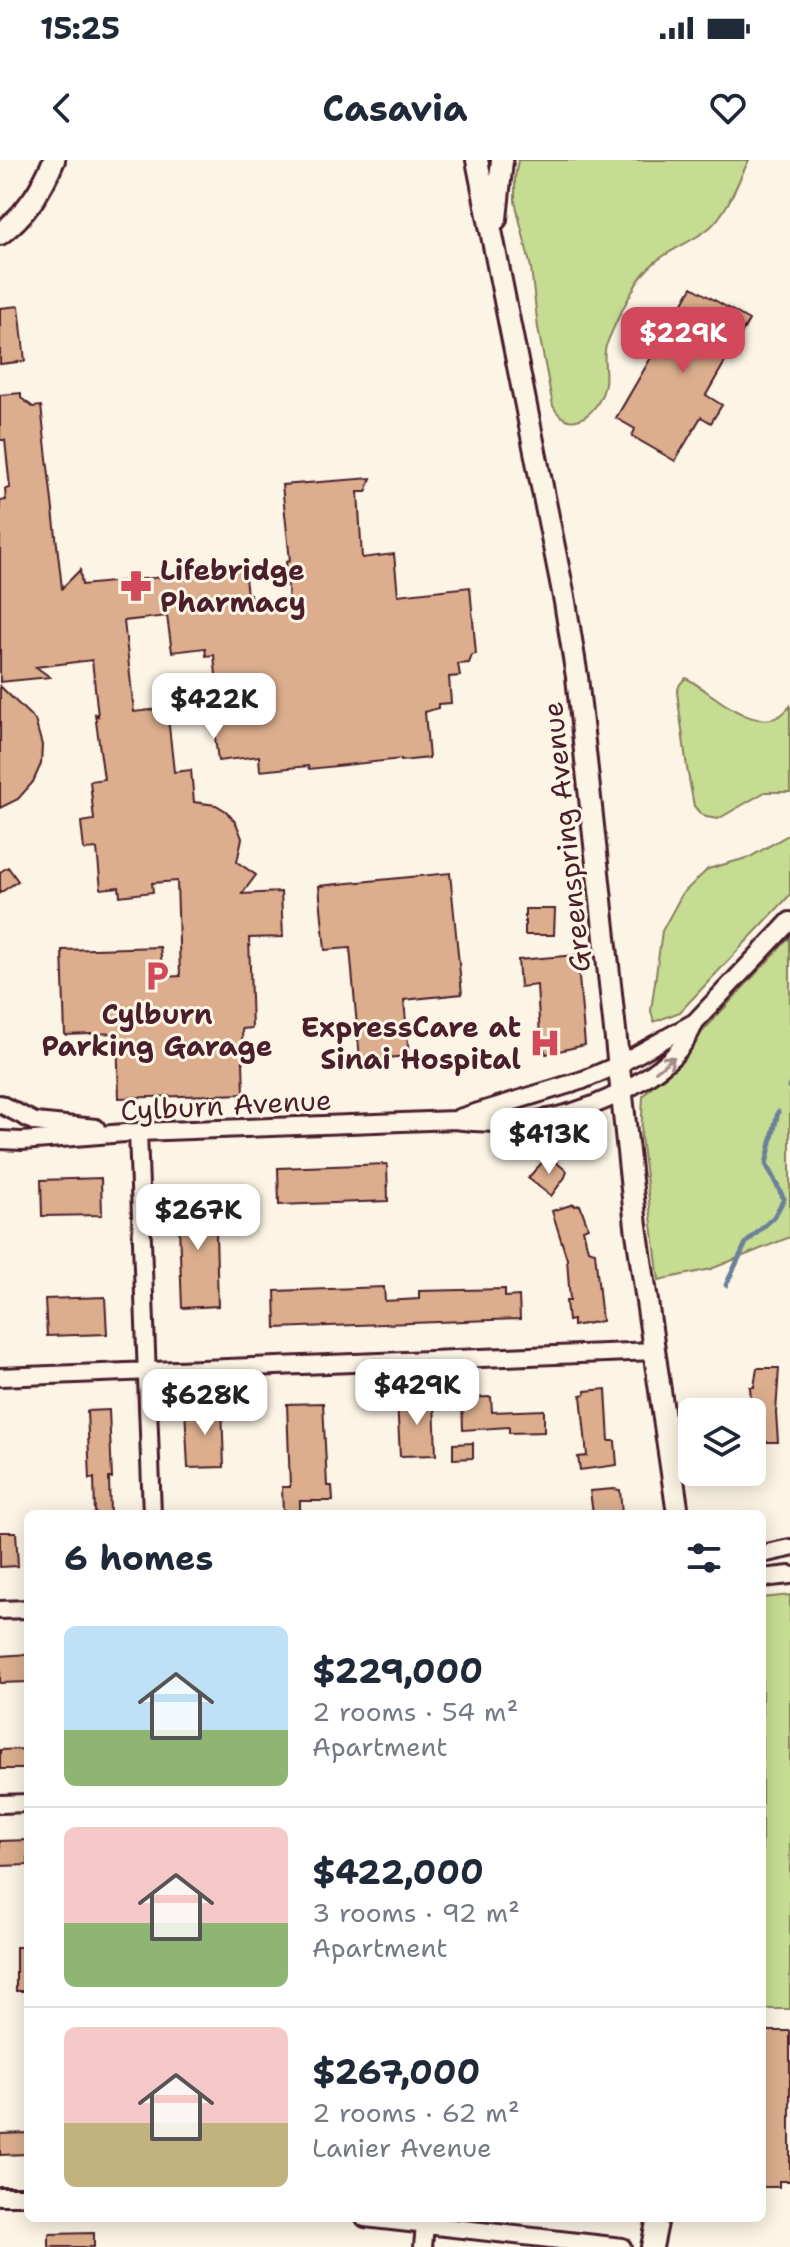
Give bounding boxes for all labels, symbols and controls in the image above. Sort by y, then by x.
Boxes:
text: 15:25 [40,8,120,49]
text: Casavia [322,84,468,133]
icon: back [40,86,84,130]
icon: heart [706,86,750,130]
pin: $229K [627,307,739,375]
text: $229K [639,315,727,350]
place label: Lifebridge Pharmacy [160,551,306,621]
pharmacy icon: Lifebridge Pharmacy [119,569,153,603]
pin: $422K [158,673,270,741]
text: $422K [170,681,258,716]
street label: Greenspring Avenue [533,700,599,974]
parking icon: Cylburn Parking Garage [140,959,174,993]
place label: Cylburn Parking Garage [41,995,273,1065]
place label: ExpressCare at Sinai Hospital [301,1008,521,1078]
hospital icon: ExpressCare at Sinai Hospital [528,1026,562,1060]
one-way arrow [654,1055,675,1072]
street label: Cylburn Avenue [120,1080,332,1130]
pin: $413K [493,1108,605,1176]
text: $413K [508,1116,590,1151]
pin: $267K [142,1184,254,1252]
text: $267K [154,1192,242,1227]
pin: $429K [361,1359,473,1427]
text: $429K [373,1367,461,1402]
pin: $628K [149,1369,261,1437]
text: $628K [160,1377,250,1412]
map controls [678,1398,766,1486]
button: layers [678,1398,766,1486]
text: 6 homes [64,1535,213,1581]
icon: filters [682,1536,726,1580]
text: $229,000 [312,1648,483,1694]
icon: home [128,1658,224,1754]
text: 2 rooms · 54 m² [312,1694,518,1729]
text: Apartment [312,1729,448,1764]
text: $422,000 [312,1849,484,1895]
icon: home [128,1859,224,1955]
text: 3 rooms · 92 m² [312,1895,520,1930]
text: Apartment [312,1930,448,1965]
text: $267,000 [312,2049,480,2095]
icon: home [128,2059,224,2155]
text: 2 rooms · 62 m² [312,2095,520,2130]
text: Lanier Avenue [312,2130,492,2165]

